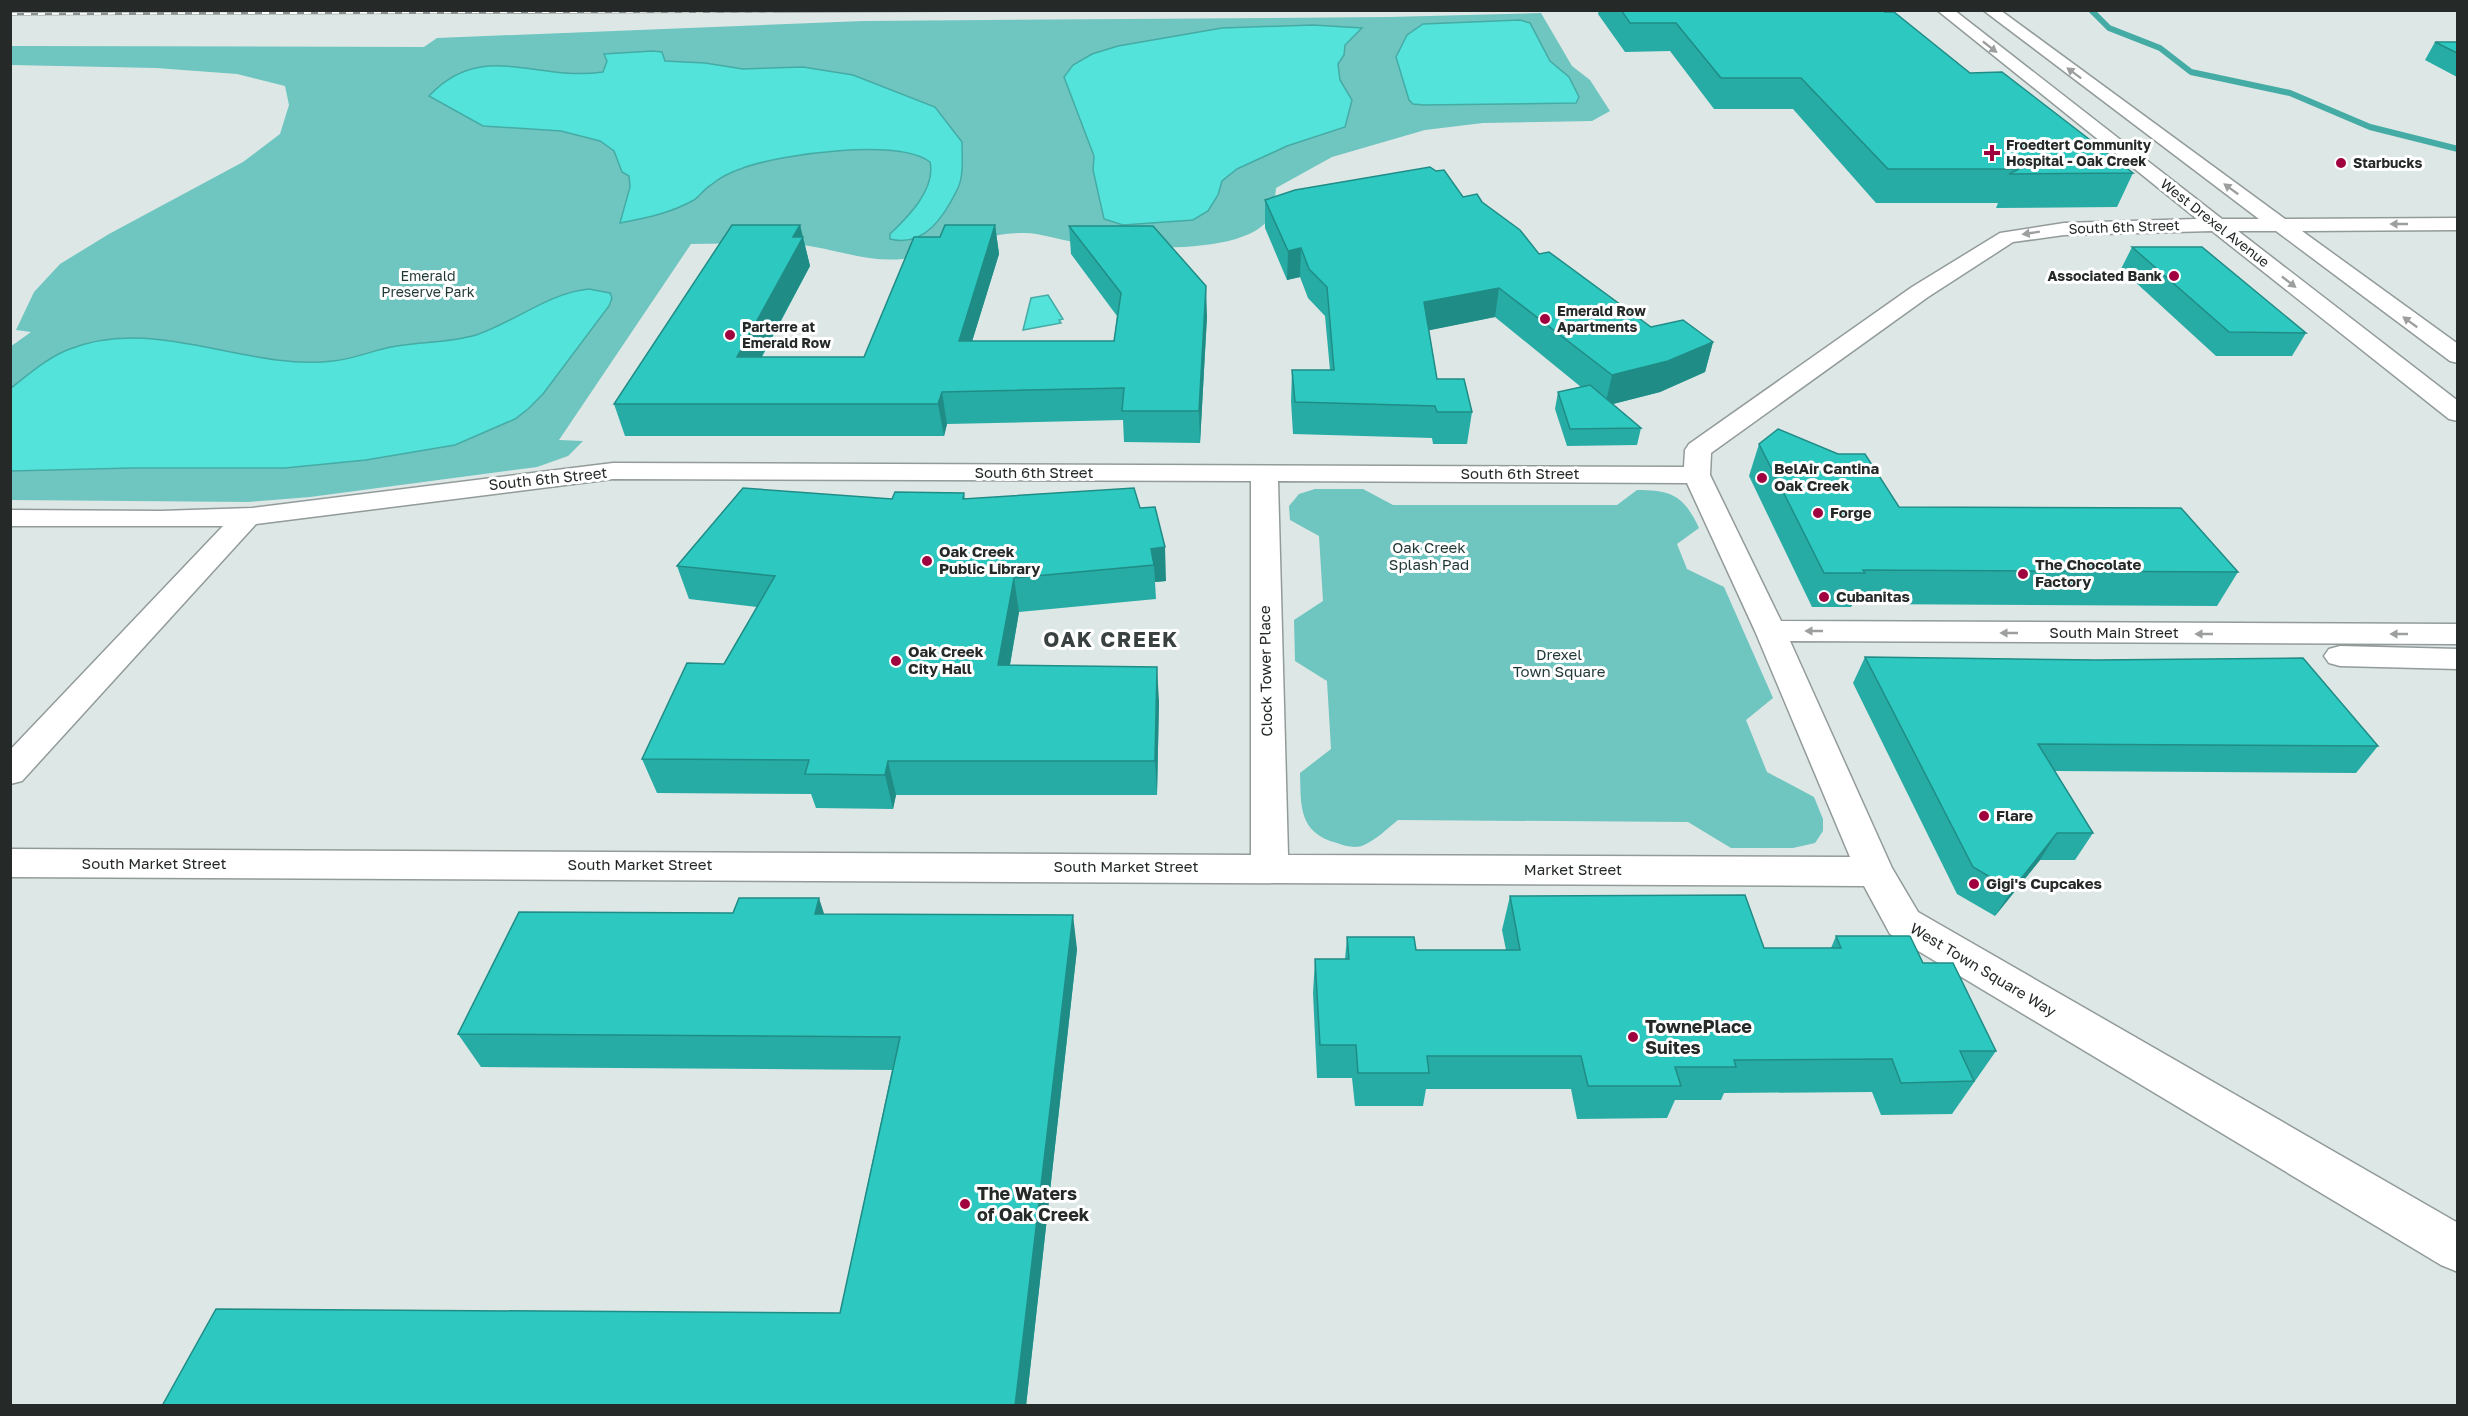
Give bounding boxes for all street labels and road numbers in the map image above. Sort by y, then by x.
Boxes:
street label: West Drexel Avenue [2158,175,2273,270]
street label: South 6th Street [2068,216,2180,237]
street label: South 6th Street [488,463,608,493]
street label: South 6th Street [974,463,1094,481]
street label: South 6th Street [1460,464,1580,482]
street label: Clock Tower Place [1255,605,1275,737]
street label: South Main Street [2049,623,2179,641]
street label: South Market Street [82,854,226,872]
street label: South Market Street [568,855,712,873]
street label: South Market Street [1054,857,1198,875]
street label: Market Street [1524,860,1622,878]
street label: West Town Square Way [1907,918,2060,1020]

